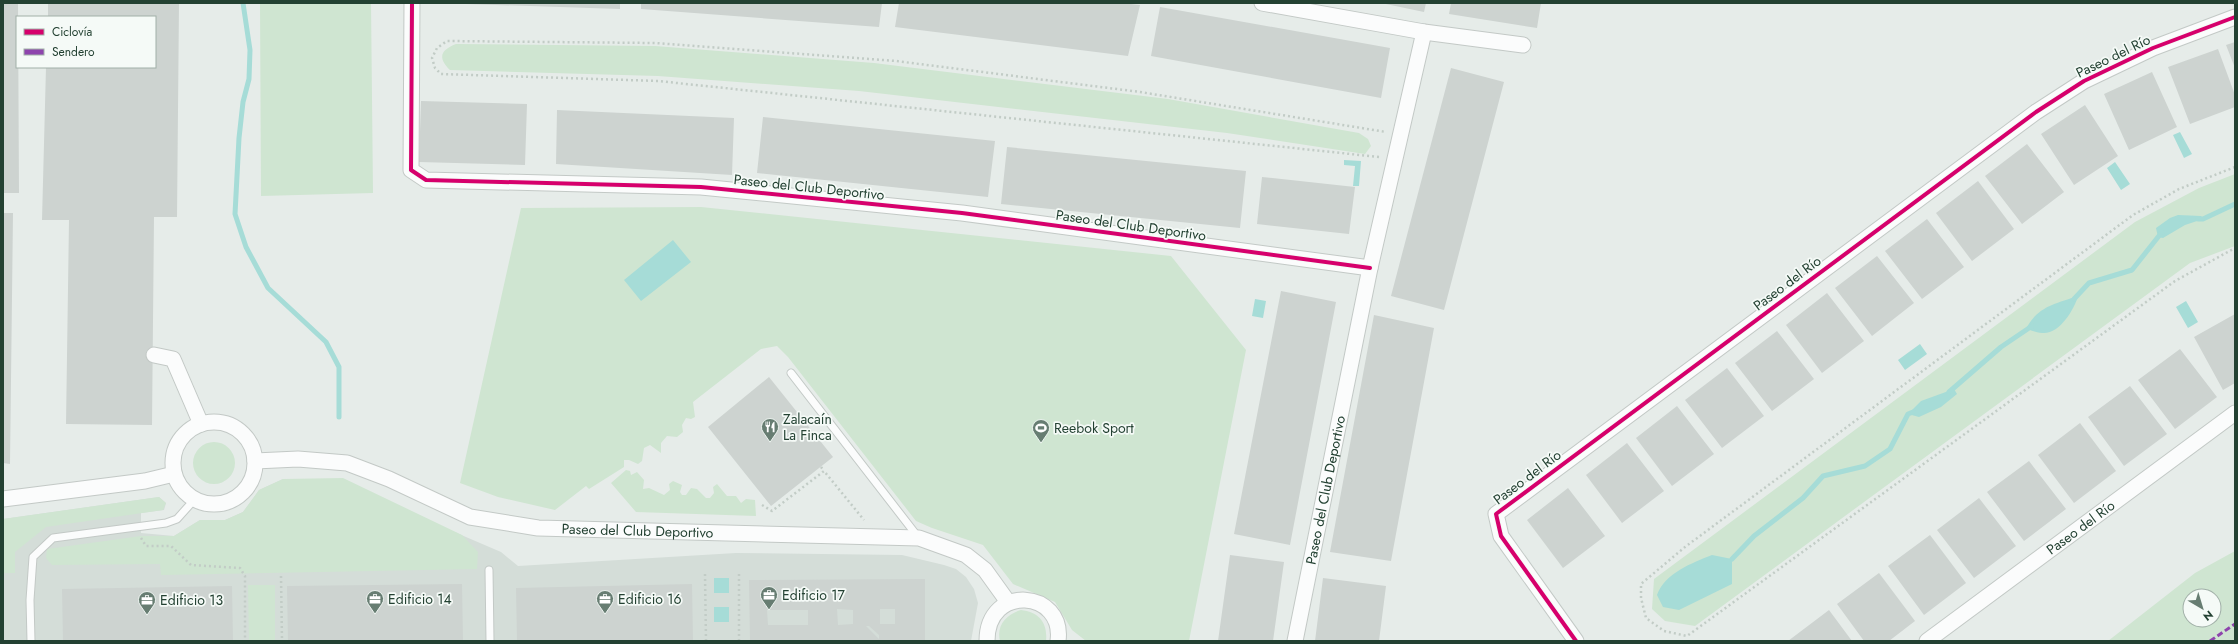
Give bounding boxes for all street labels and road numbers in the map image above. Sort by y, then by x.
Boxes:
street label: Paseo del Río [2072,29,2154,83]
street label: Paseo del Club Deportivo [733,169,886,205]
street label: Paseo del Club Deportivo [1055,205,1208,245]
street label: Paseo del Río [1749,251,1825,315]
street label: Paseo del Club Deportivo [1301,413,1350,566]
street label: Paseo del Río [1489,445,1565,509]
street label: Paseo del Río [2042,495,2119,559]
street label: Paseo del Club Deportivo [561,519,714,543]

